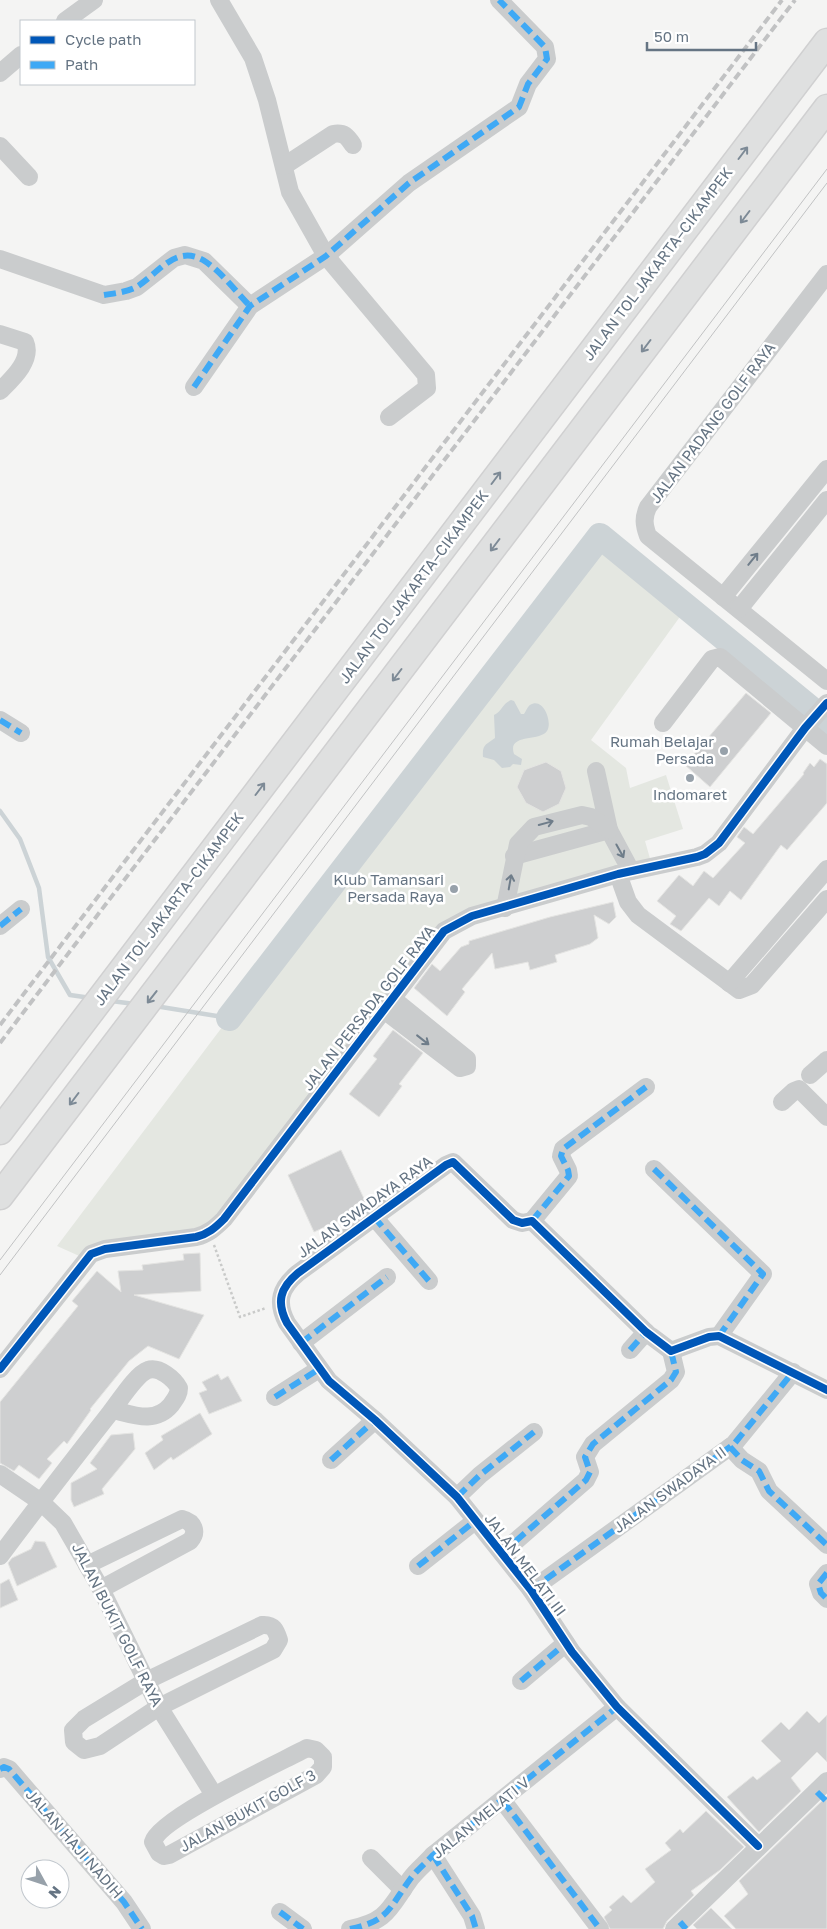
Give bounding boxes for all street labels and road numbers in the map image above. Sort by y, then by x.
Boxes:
street label: JALAN TOL JAKARTA–CIKAMPEK [579,163,736,364]
street label: JALAN PADANG GOLF RAYA [646,338,779,506]
street label: JALAN TOL JAKARTA–CIKAMPEK [335,486,492,687]
street label: JALAN TOL JAKARTA–CIKAMPEK [90,808,247,1009]
street label: JALAN PERSADA GOLF RAYA [298,921,438,1094]
street label: JALAN SWADAYA RAYA [293,1151,436,1261]
street label: JALAN SWADAYA II [609,1442,729,1536]
street label: JALAN MELATI III [481,1509,570,1619]
street label: JALAN BUKIT GOLF RAYA [69,1540,167,1709]
street label: JALAN BUKIT GOLF 3 [176,1765,319,1855]
street label: JALAN MELATI V [428,1773,533,1862]
street label: JALAN HAJI NADIH [22,1786,126,1902]

